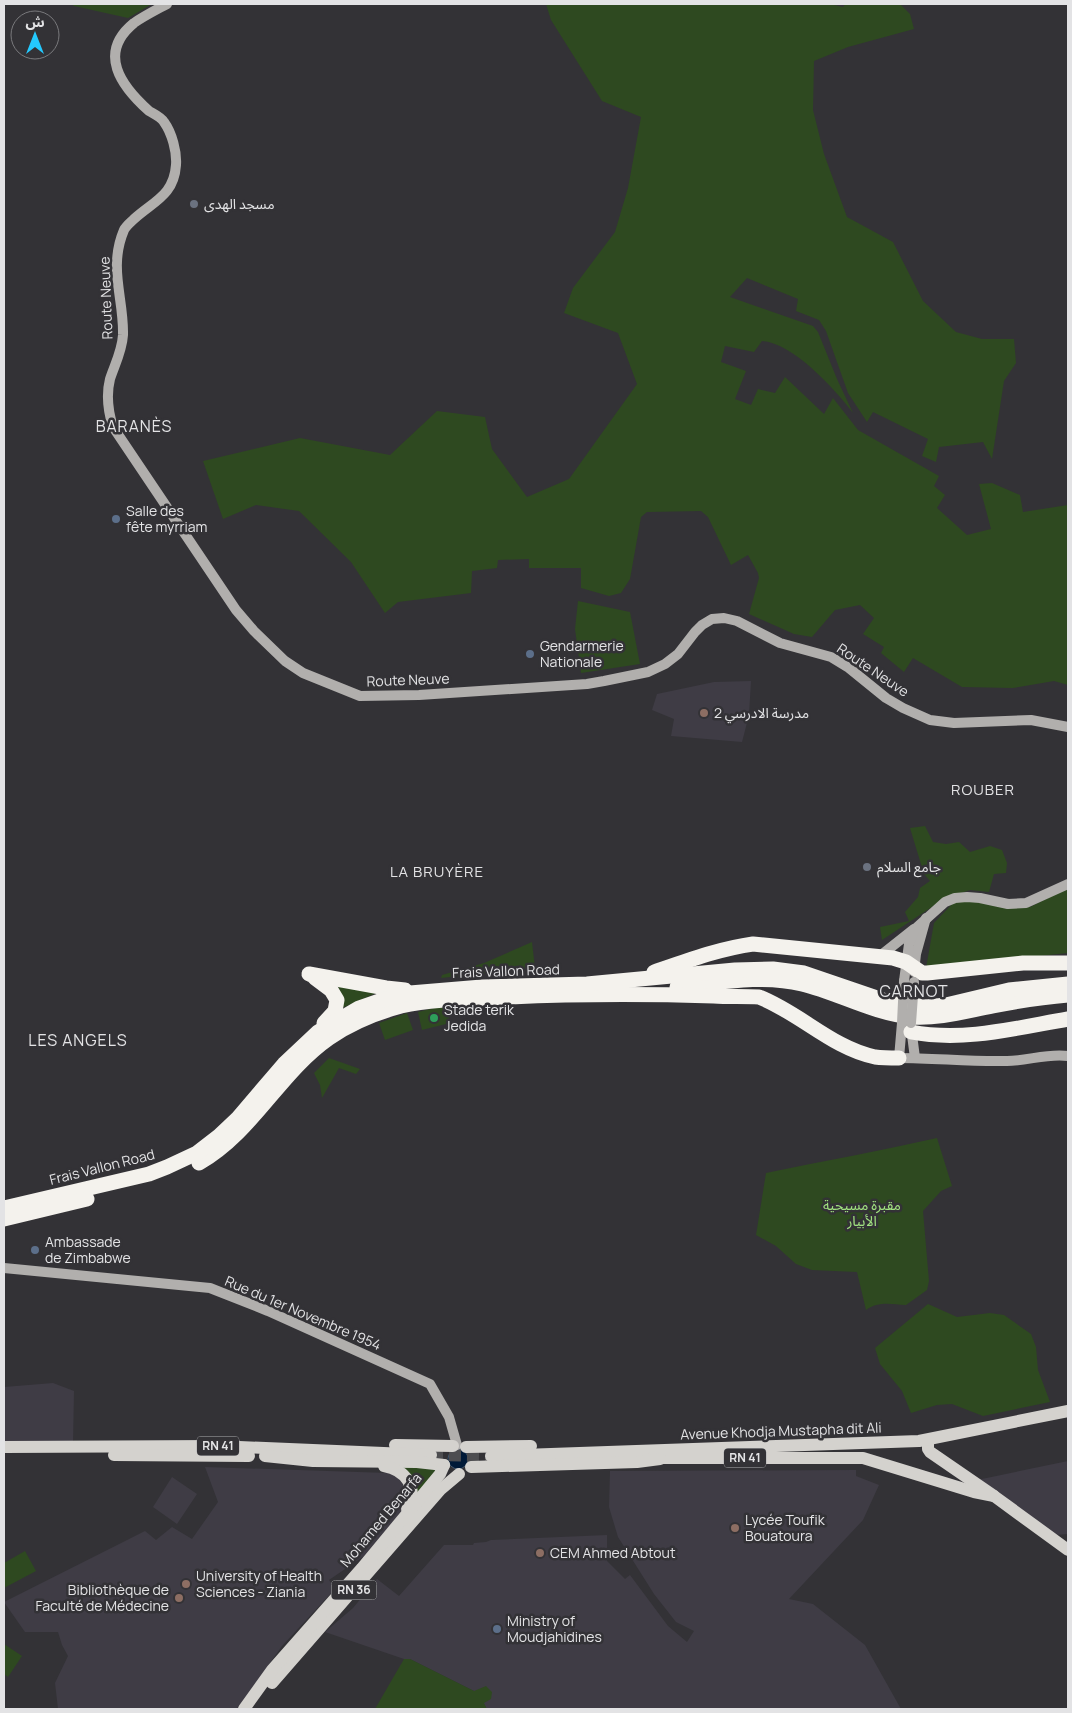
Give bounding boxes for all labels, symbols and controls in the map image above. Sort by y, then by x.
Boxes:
north arrow [10,10,60,60]
text: ش [25,12,45,31]
place label: مسجد الهدى [204,194,275,213]
marker: مسجد الهدى [188,198,200,210]
street label: Route Neuve [95,256,116,340]
district label: BARANÈS [96,415,172,437]
place label: Salle des fête myrriam [126,501,208,536]
marker: Salle des fête myrriam [110,513,122,525]
place label: Gendarmerie Nationale [540,636,624,671]
street label: Route Neuve [834,639,913,701]
marker: Gendarmerie Nationale [524,648,536,660]
street label: Route Neuve [366,669,450,690]
place label: مدرسة الادرسي 2 [714,703,809,724]
marker: مدرسة الادرسي 2 [698,707,710,719]
district label: ROUBER [951,779,1015,800]
place label: جامع السلام [877,857,941,878]
district label: LA BRUYÈRE [390,861,484,882]
marker: جامع السلام [861,861,873,873]
street label: Frais Vallon Road [452,959,560,982]
district label: CARNOT [879,980,949,1002]
place label: Stade terik Jedida [444,1000,515,1035]
marker: Stade terik Jedida [428,1012,440,1024]
district label: LES ANGELS [28,1029,128,1051]
street label: Frais Vallon Road [47,1144,156,1189]
park label: مقبرة مسيحية الأبيار [823,1195,901,1230]
place label: Ambassade de Zimbabwe [45,1232,131,1267]
marker: Ambassade de Zimbabwe [29,1244,41,1256]
street label: Rue du 1er Novembre 1954 [222,1271,384,1354]
street label: Avenue Khodja Mustapha dit Ali [680,1417,882,1444]
road number: RN 41 [197,1436,239,1455]
road number: RN 41 [724,1449,766,1468]
street label: Mohamed Benarfa [336,1469,426,1571]
place label: Lycée Toufik Bouatoura [745,1510,826,1545]
marker: Lycée Toufik Bouatoura [729,1522,741,1534]
place label: CEM Ahmed Abtout [550,1543,676,1562]
marker: CEM Ahmed Abtout [534,1547,546,1559]
place label: University of Health Sciences - Ziania [196,1566,322,1601]
marker: University of Health Sciences - Ziania [180,1578,192,1590]
place label: Bibliothèque de Faculté de Médecine [36,1580,169,1615]
road number: RN 36 [332,1580,376,1600]
marker: Bibliothèque de Faculté de Médecine [173,1592,185,1604]
place label: Ministry of Moudjahidines [507,1611,602,1646]
marker: Ministry of Moudjahidines [491,1623,503,1635]

